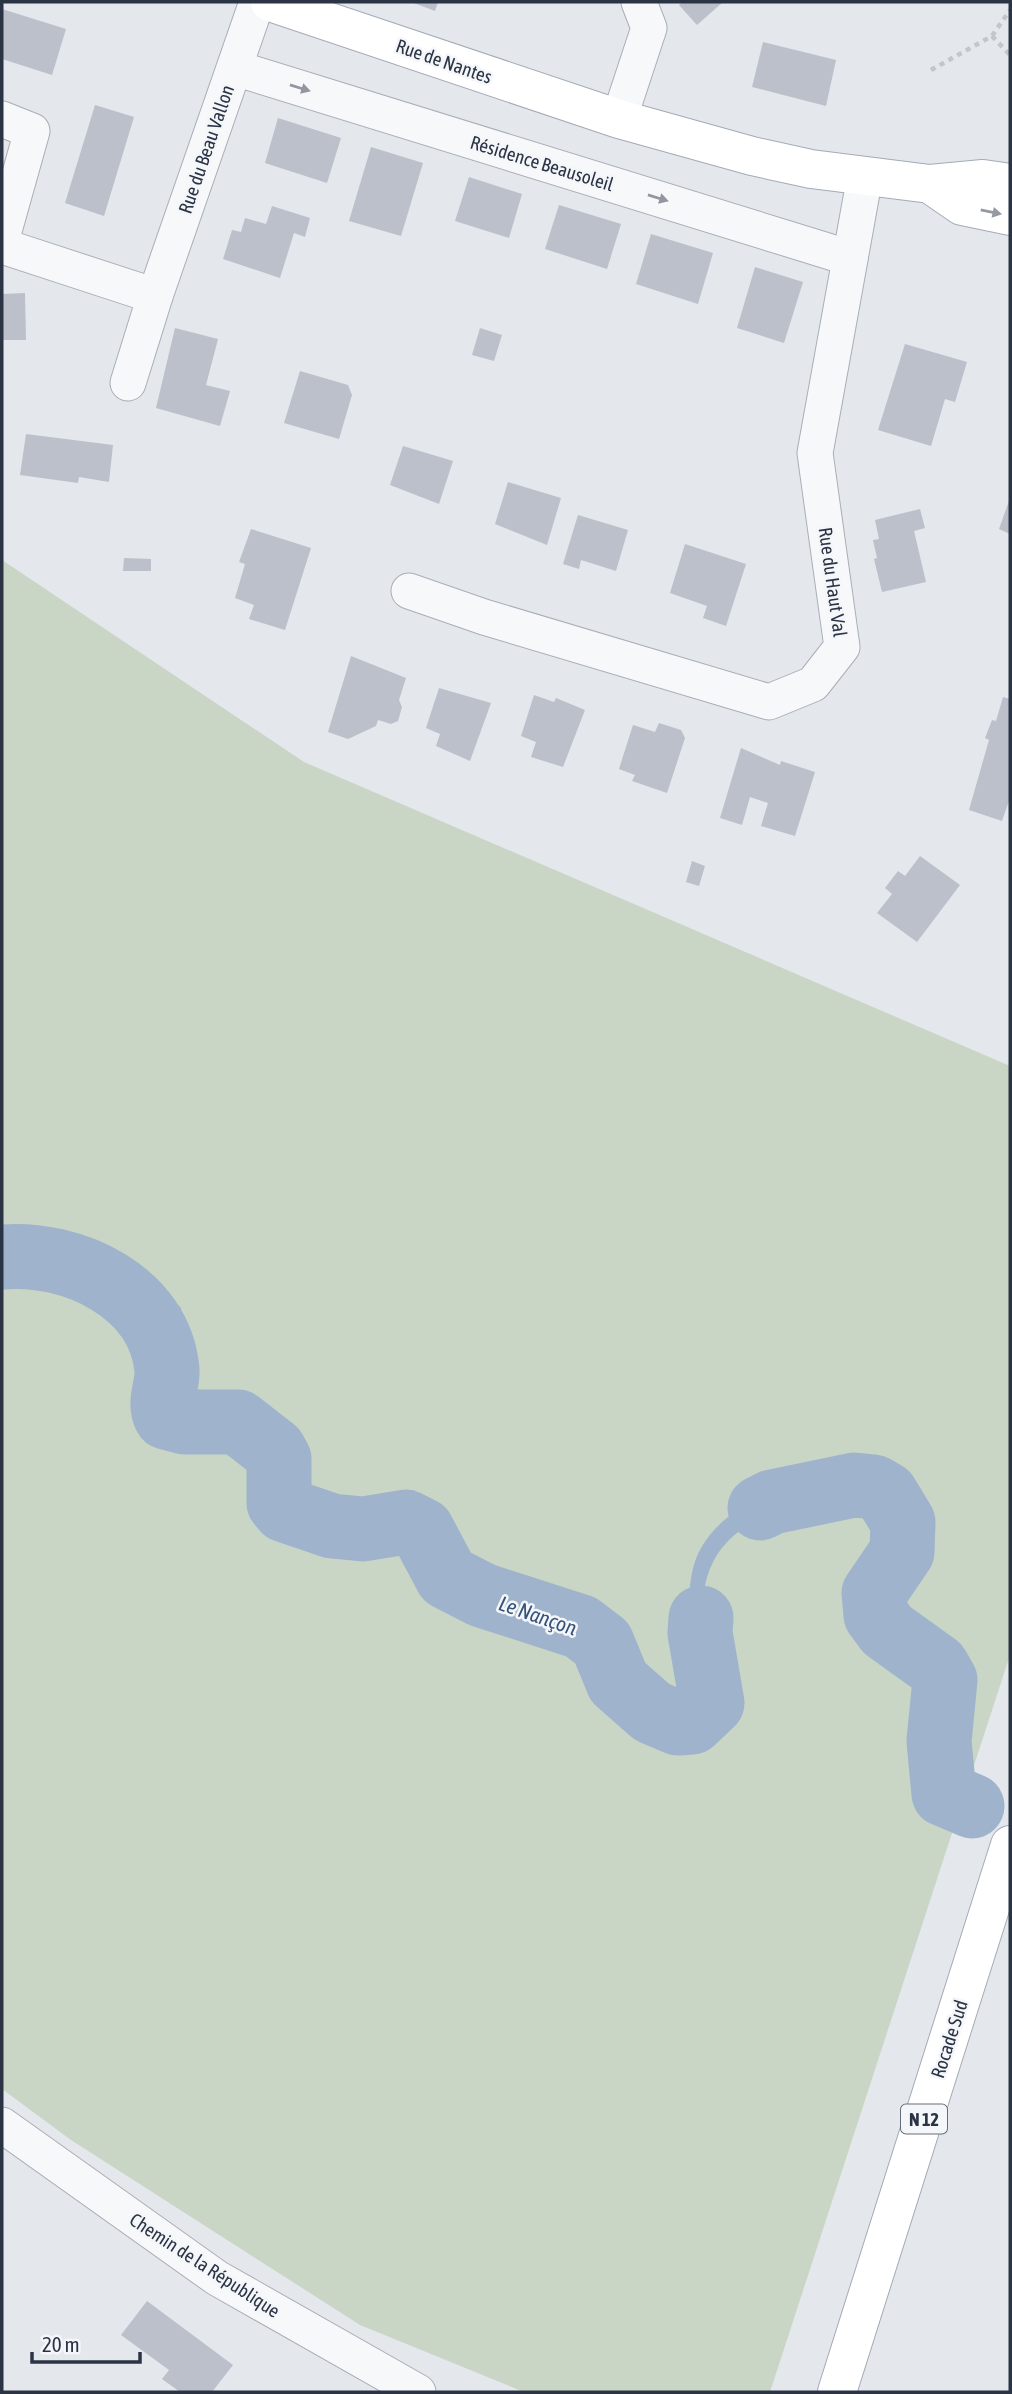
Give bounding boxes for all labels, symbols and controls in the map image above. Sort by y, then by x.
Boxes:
street label: Rue de Nantes [393,34,495,88]
street label: Rue du Beau Vallon [174,82,238,216]
one-way arrow [289,83,310,93]
street label: Résidence Beausoleil [468,131,616,195]
one-way arrow [647,194,668,204]
one-way arrow [980,206,1002,217]
street label: Rue du Haut Val [814,526,852,638]
water label: Le Nançon [496,1591,580,1639]
street label: Rocade Sud [926,1997,972,2081]
road number: N 12 [901,2104,947,2134]
street label: Chemin de la République [126,2208,284,2322]
scale bar [32,2320,140,2364]
text: 20 m [42,2332,80,2356]

